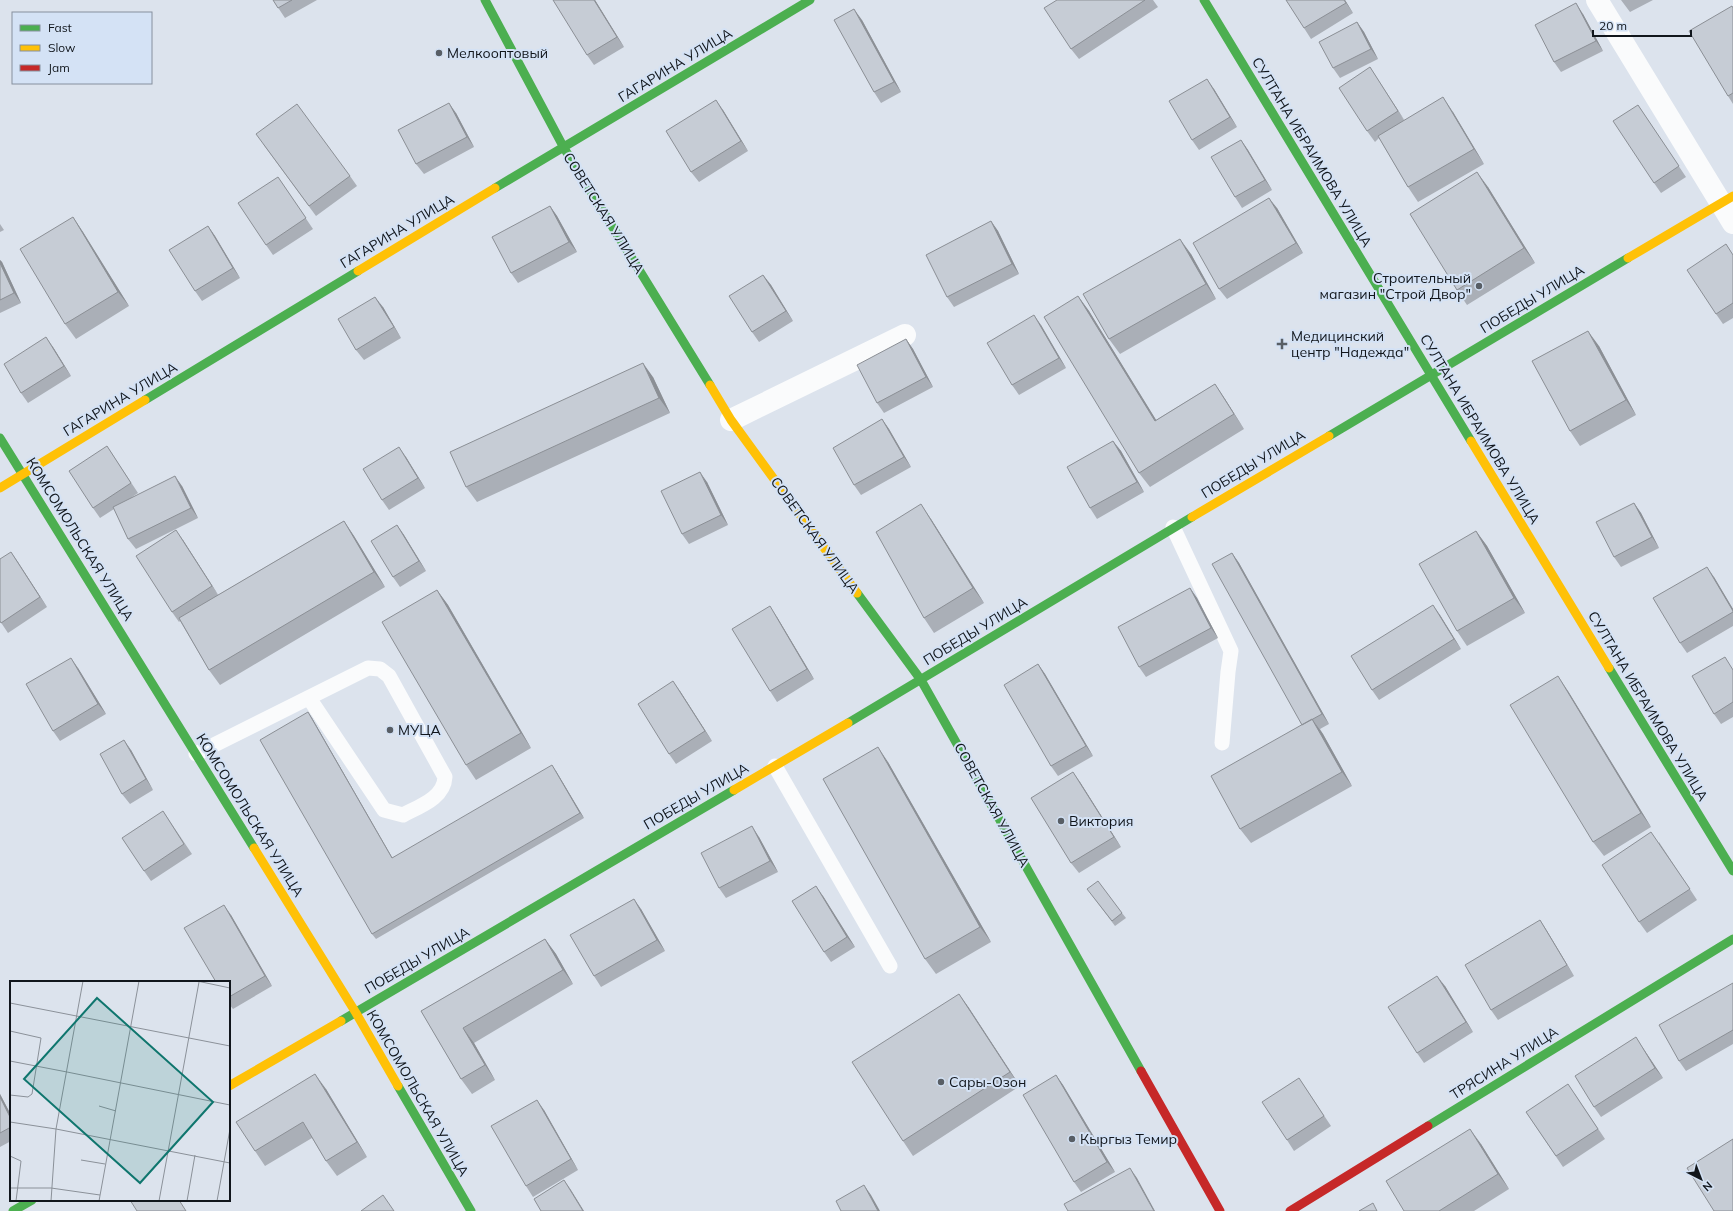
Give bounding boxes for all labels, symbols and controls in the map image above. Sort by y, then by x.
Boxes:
legend [12,12,152,84]
scale bar [1593,12,1691,38]
text: 20 m [1599,18,1627,33]
text: Fast [48,20,72,35]
street label: ГАГАРИНА УЛИЦА [615,23,736,106]
text: Slow [48,40,76,55]
place label: Мелкооптовый [447,44,548,62]
marker: Мелкооптовый [434,48,444,58]
street label: СУЛТАНА ИБРАИМОВА УЛИЦА [1248,54,1376,251]
text: Jam [48,60,70,75]
street label: СОВЕТСКАЯ УЛИЦА [559,149,649,278]
street label: ГАГАРИНА УЛИЦА [337,189,458,272]
street label: ПОБЕДЫ УЛИЦА [1477,260,1588,337]
place label: Строительный магазин "Строй Двор" [1320,269,1471,303]
marker: Строительный магазин "Строй Двор" [1474,281,1484,291]
place label: Медицинский центр "Надежда" [1291,327,1409,361]
street label: СУЛТАНА ИБРАИМОВА УЛИЦА [1416,331,1544,528]
marker: Медицинский центр "Надежда" [1276,338,1288,350]
street label: ГАГАРИНА УЛИЦА [60,357,181,440]
street label: ПОБЕДЫ УЛИЦА [1198,425,1309,502]
street label: КОМСОМОЛЬСКАЯ УЛИЦА [22,454,138,625]
street label: СОВЕТСКАЯ УЛИЦА [767,473,864,597]
street label: ПОБЕДЫ УЛИЦА [920,592,1031,669]
street label: СУЛТАНА ИБРАИМОВА УЛИЦА [1584,608,1712,805]
place label: МУЦА [398,721,442,739]
marker: МУЦА [385,725,395,735]
street label: КОМСОМОЛЬСКАЯ УЛИЦА [192,730,308,901]
street label: СОВЕТСКАЯ УЛИЦА [950,740,1034,871]
street label: ПОБЕДЫ УЛИЦА [640,758,752,833]
place label: Виктория [1069,812,1133,830]
marker: Виктория [1056,816,1066,826]
street label: ПОБЕДЫ УЛИЦА [361,922,473,997]
inset map [10,981,230,1201]
street label: КОМСОМОЛЬСКАЯ УЛИЦА [363,1007,473,1180]
street label: ТРЯСИНА УЛИЦА [1447,1022,1562,1103]
place label: Сары-Озон [949,1073,1026,1091]
marker: Сары-Озон [936,1077,946,1087]
place label: Кыргыз Темир [1080,1130,1177,1148]
marker: Кыргыз Темир [1067,1134,1077,1144]
north arrow [1681,1159,1721,1199]
text: N [1700,1178,1715,1194]

